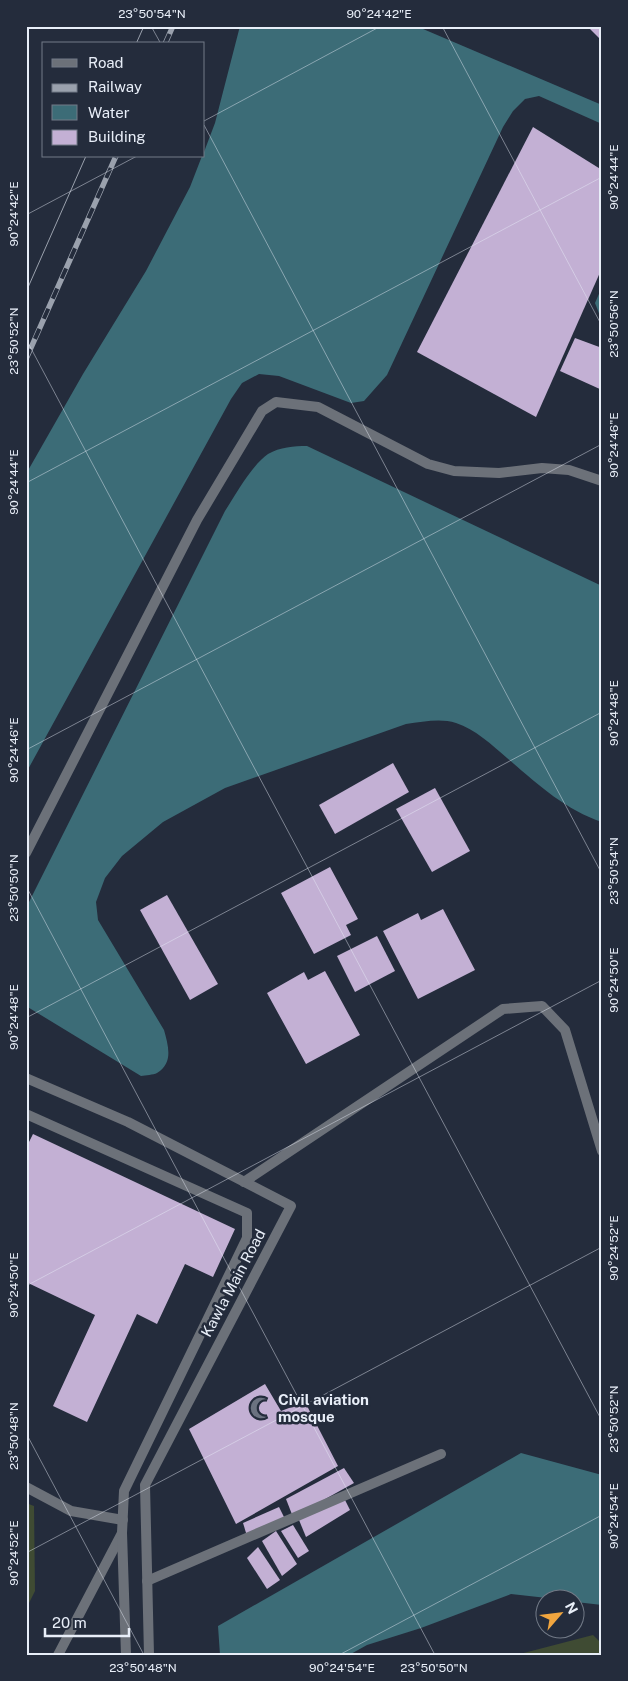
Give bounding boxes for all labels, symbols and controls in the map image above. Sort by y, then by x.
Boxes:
text: 23°50'54"N [118,7,186,21]
text: 90°24'42"E [346,7,412,21]
legend [42,42,205,158]
text: Road [88,54,124,71]
text: Railway [88,78,142,95]
text: Water [88,104,130,121]
text: Building [88,128,146,145]
text: 90°24'44"E [607,144,621,210]
text: 90°24'42"E [7,181,21,247]
text: 23°50'56"N [607,290,621,358]
text: 23°50'52"N [7,307,21,375]
text: 90°24'46"E [607,412,621,478]
text: 90°24'44"E [7,449,21,515]
text: 90°24'48"E [607,680,621,746]
text: 90°24'46"E [7,717,21,783]
text: 23°50'54"N [607,837,621,905]
text: 23°50'50"N [7,854,21,922]
text: 90°24'50"E [607,947,621,1013]
text: 90°24'48"E [7,984,21,1050]
text: 90°24'52"E [607,1215,621,1281]
street label: Kawla Main Road [197,1226,269,1340]
text: 90°24'50"E [7,1252,21,1318]
text: 23°50'52"N [607,1385,621,1453]
place label: Civil aviation mosque [278,1391,369,1425]
mosque icon: Civil aviation mosque [248,1395,274,1421]
text: 23°50'48"N [7,1402,21,1470]
text: 90°24'54"E [607,1483,621,1549]
text: 90°24'52"E [7,1520,21,1586]
north arrow [536,1588,586,1638]
text: N [562,1599,581,1616]
scale bar [45,1606,129,1638]
text: 20 m [52,1614,87,1631]
text: 23°50'48"N [109,1661,177,1675]
text: 90°24'54"E [309,1661,375,1675]
text: 23°50'50"N [400,1661,468,1675]

